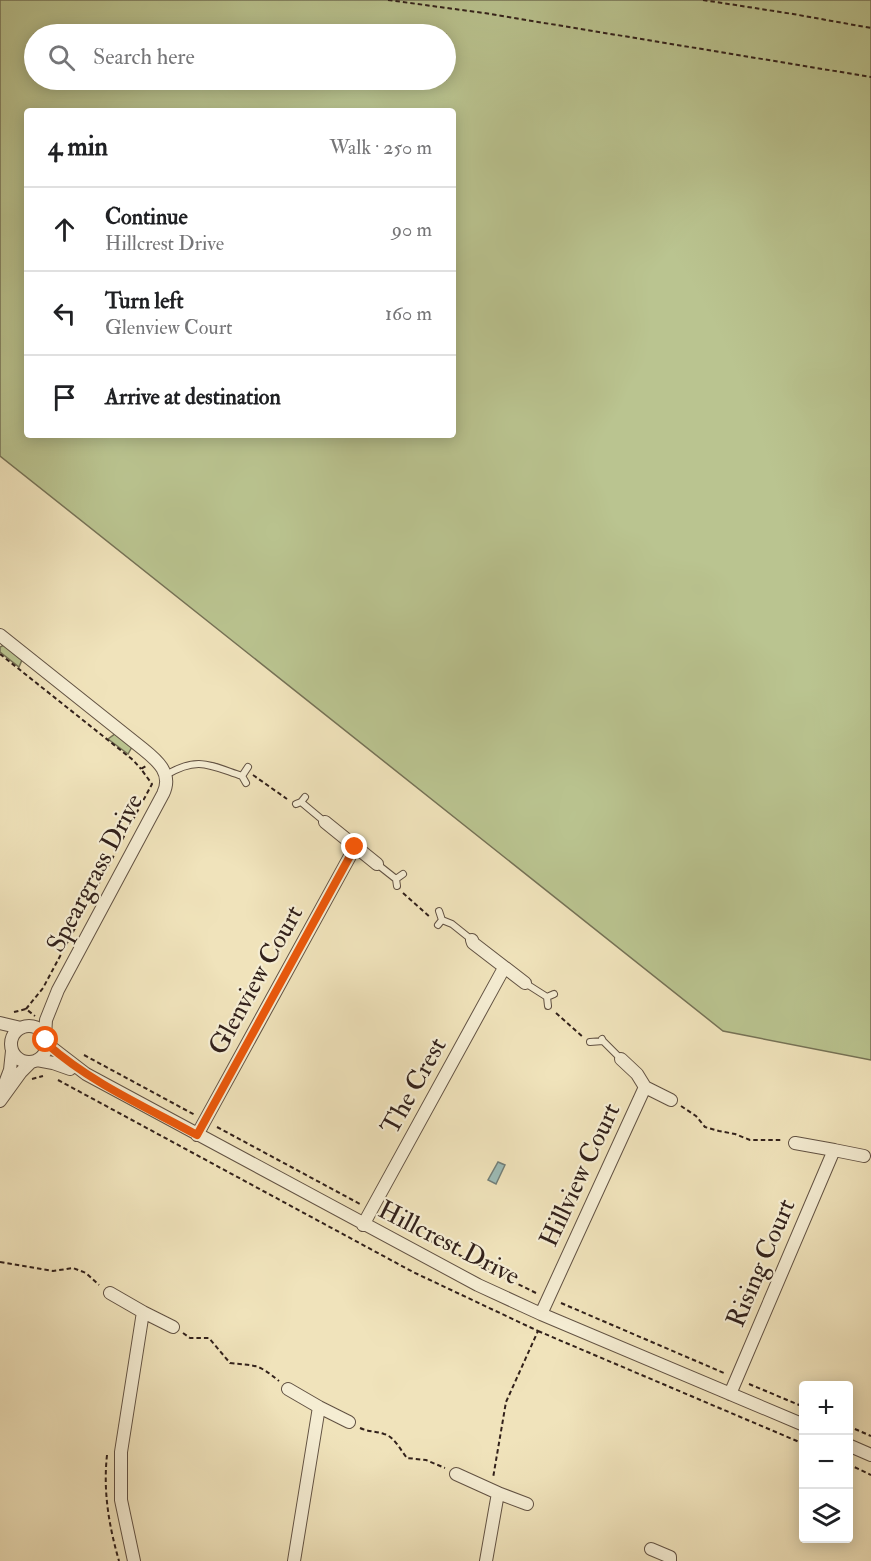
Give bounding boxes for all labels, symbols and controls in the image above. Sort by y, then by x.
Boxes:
search box [24,24,456,90]
icon: search [45,41,78,74]
text: Search here [93,43,195,71]
text: 4 min [48,131,108,163]
text: Walk · 250 m [329,135,432,160]
text: Continue [105,203,188,231]
icon: ahead [48,213,81,246]
text: 90 m [392,217,432,242]
text: Hillcrest Drive [105,231,224,256]
text: Turn left [105,287,184,315]
icon: left [48,297,81,330]
text: 160 m [385,301,432,326]
text: Glenview Court [105,315,233,340]
icon: arrive [48,381,81,414]
text: Arrive at destination [105,383,281,411]
street label: Speargrass Drive [40,788,151,958]
route end [341,833,367,859]
street label: Glenview Court [202,900,310,1060]
route start [32,1026,58,1052]
street label: The Crest [374,1032,454,1140]
street label: Hillview Court [533,1098,627,1252]
street label: Hillcrest Drive [373,1194,525,1292]
street label: Rising Court [720,1194,802,1332]
map controls [799,1381,853,1543]
button: + [799,1381,853,1435]
button: − [799,1435,853,1489]
button: layers [799,1489,853,1543]

